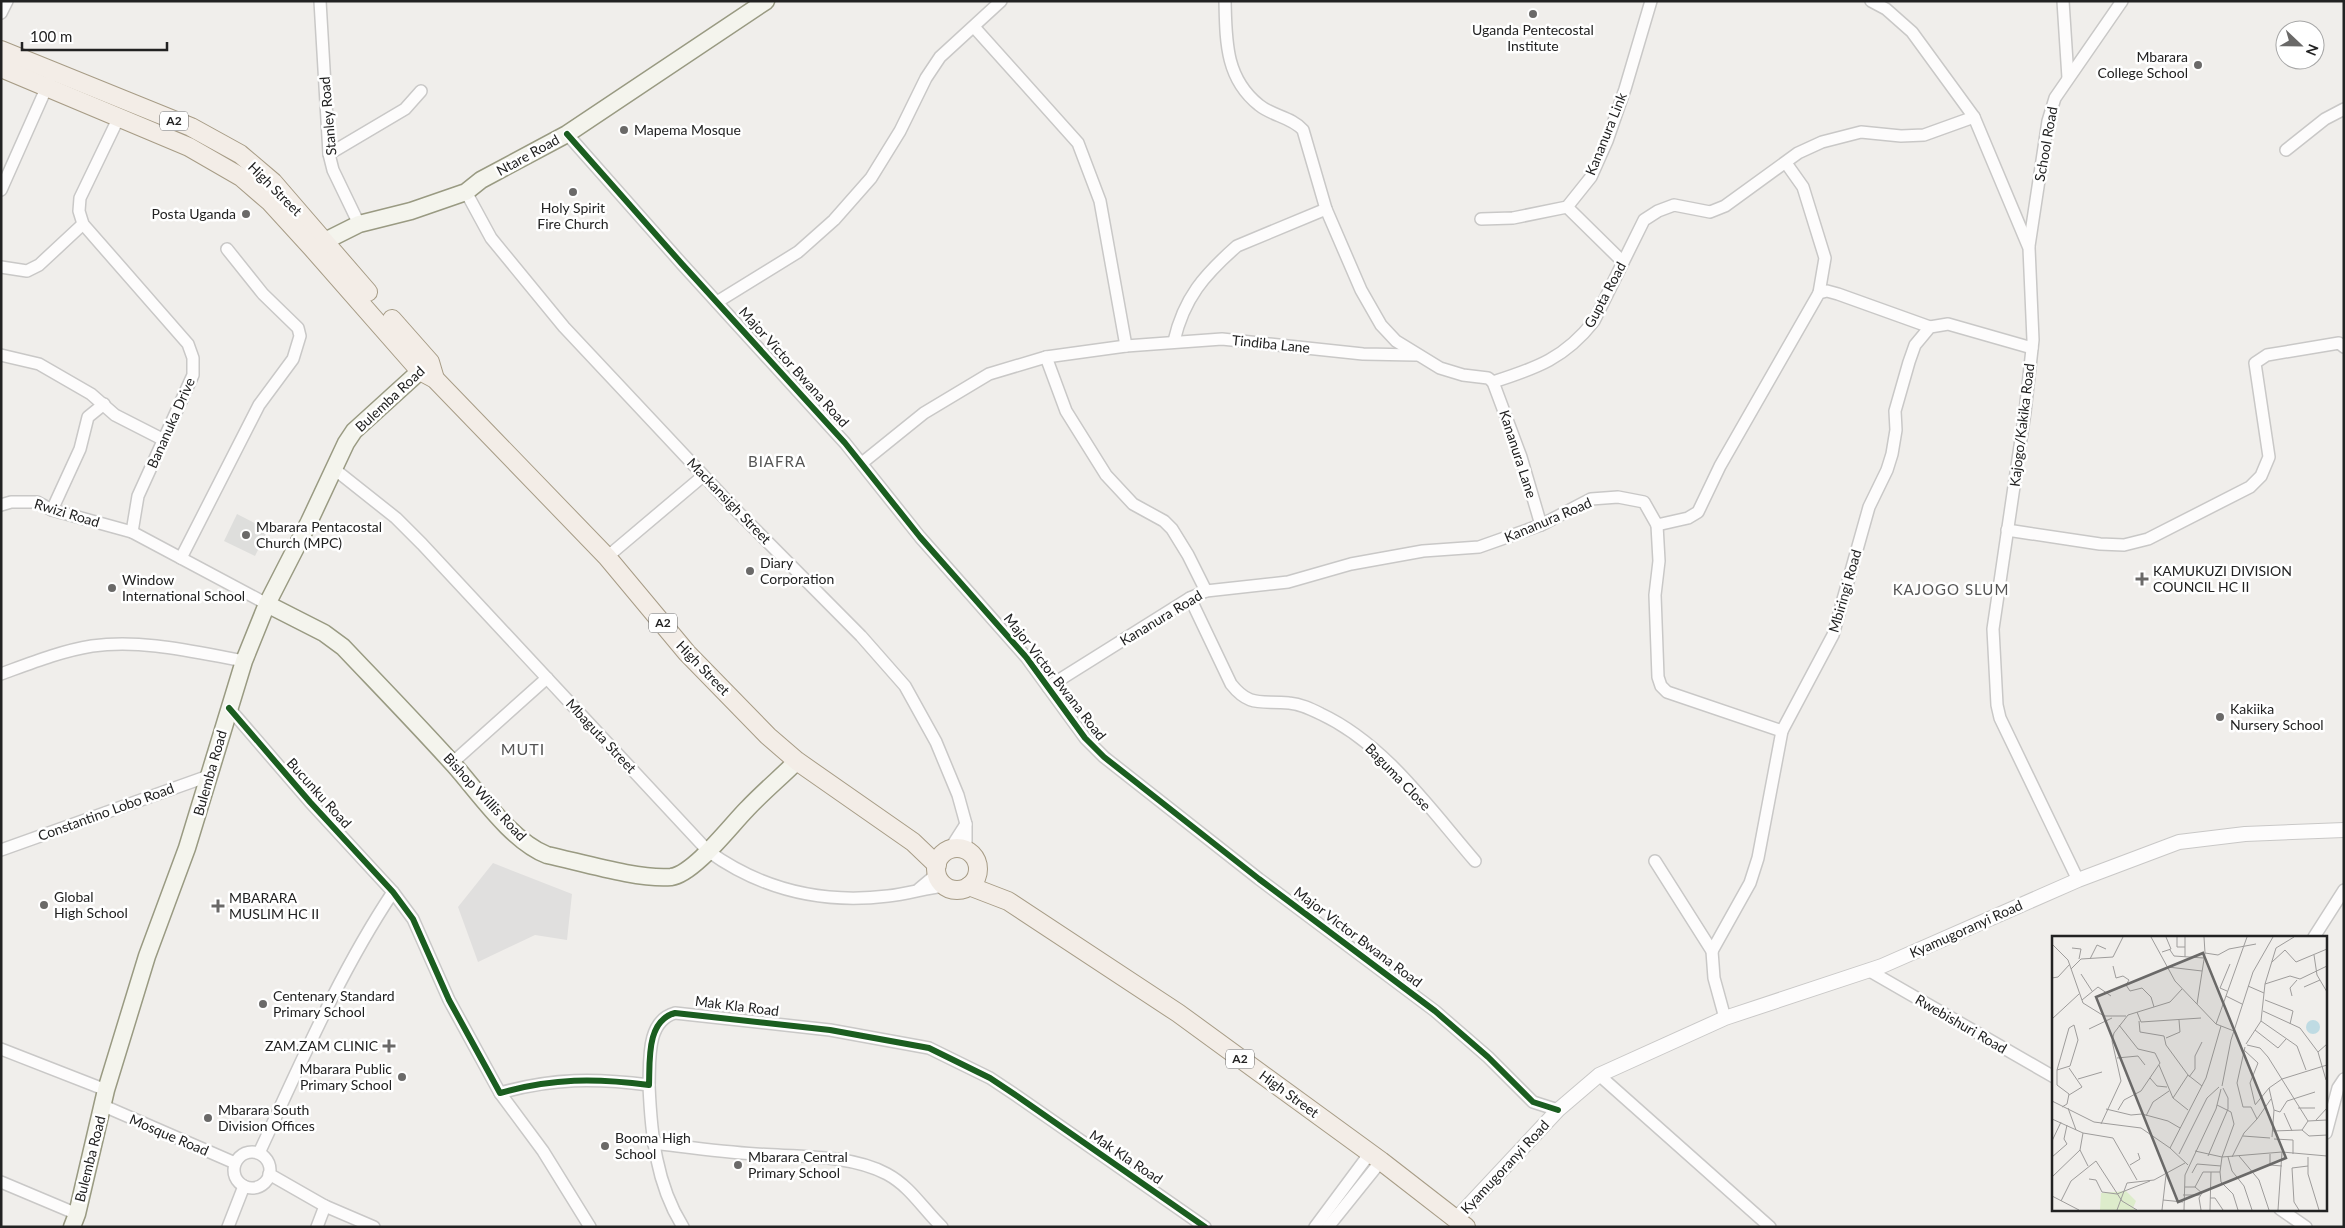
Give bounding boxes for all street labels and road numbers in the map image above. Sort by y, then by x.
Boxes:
street label: Stanley Road [316,76,339,156]
street label: Kananura Link [1581,89,1630,178]
street label: School Road [2031,105,2060,183]
road number: A2 [160,112,188,130]
street label: Ntare Road [493,130,562,179]
street label: High Street [245,158,306,219]
street label: Gupta Road [1580,259,1629,331]
street label: Major Victor Bwana Road [736,303,853,430]
street label: Tindiba Lane [1231,331,1311,356]
street label: Bulemba Road [352,362,428,435]
street label: Kajogo/Kakika Road [2005,362,2038,488]
street label: Bananuka Drive [143,375,198,471]
street label: Kananura Lane [1496,408,1541,500]
street label: Mackansigh Street [684,454,775,547]
street label: Kananura Road [1502,494,1594,546]
street label: Rwizi Road [32,495,102,530]
street label: Mbiringi Road [1825,547,1864,634]
street label: Kananura Road [1116,586,1205,649]
street label: Major Victor Bwana Road [1001,610,1110,743]
road number: A2 [649,614,677,632]
street label: High Street [673,637,734,699]
street label: Mbaguta Street [563,695,640,776]
street label: Bulemba Road [189,728,230,818]
street label: Baguma Close [1362,739,1435,814]
street label: Bishop Willis Road [440,749,530,844]
street label: Bucunku Road [283,754,355,831]
street label: Constantino Lobo Road [35,779,176,844]
street label: Major Victor Bwana Road [1291,883,1426,990]
street label: Kyamugoranyi Road [1907,896,2025,961]
street label: Rwebishuri Road [1912,990,2010,1057]
street label: Mak Kla Road [694,992,780,1019]
road number: A2 [1226,1050,1254,1068]
street label: High Street [1256,1066,1322,1121]
street label: Mosque Road [127,1110,211,1159]
street label: Bulemba Road [71,1114,108,1204]
street label: Kyamugoranyi Road [1457,1116,1552,1217]
street label: Mak Kla Road [1086,1126,1166,1187]

